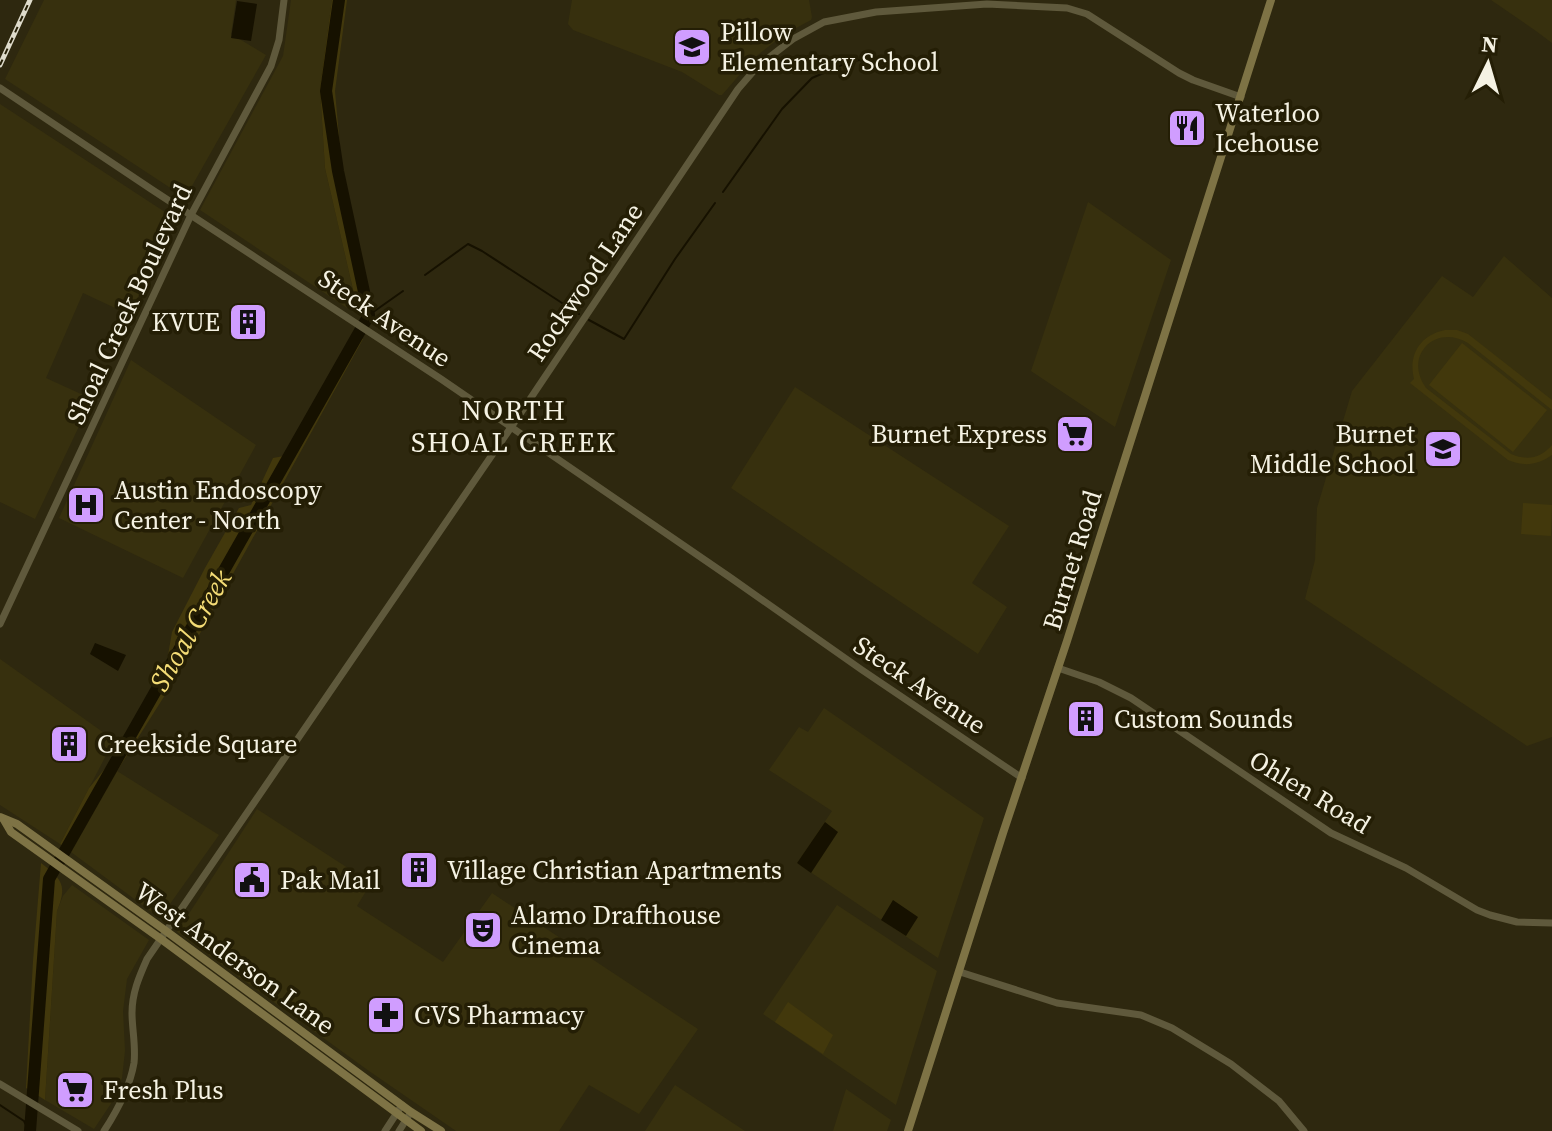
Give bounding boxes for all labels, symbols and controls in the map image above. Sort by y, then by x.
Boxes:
place label: Pillow Elementary School [720,14,939,80]
north arrow [1448,24,1528,104]
school or university icon: Pillow Elementary School [671,26,713,68]
text: N [1480,28,1499,60]
place label: Waterloo Icehouse [1215,95,1320,161]
restaurant icon: Waterloo Icehouse [1166,107,1208,149]
street label: Shoal Creek Boulevard [57,178,201,430]
street label: Rockwood Lane [519,196,651,368]
street label: Steck Avenue [312,260,458,376]
building icon: KVUE [227,301,269,343]
place label: KVUE [152,304,220,340]
district label: NORTH SHOAL CREEK [411,391,617,461]
supermarket icon: Burnet Express [1054,413,1096,455]
place label: Burnet Express [871,416,1047,452]
place label: Burnet Middle School [1250,416,1416,482]
school or university icon: Burnet Middle School [1422,428,1464,470]
place label: Austin Endoscopy Center - North [114,472,323,538]
hospital icon: Austin Endoscopy Center - North [65,484,107,526]
street label: Burnet Road [1034,485,1110,634]
water label: Shoal Creek [140,562,240,698]
street label: Steck Avenue [847,627,993,743]
building icon: Custom Sounds [1065,698,1107,740]
place label: Custom Sounds [1114,701,1293,737]
building icon: Creekside Square [48,723,90,765]
place label: Creekside Square [97,726,298,762]
street label: Ohlen Road [1243,742,1378,843]
building icon: Village Christian Apartments [398,849,440,891]
place label: Village Christian Apartments [447,852,782,888]
public building icon: Pak Mail [231,859,273,901]
place label: Pak Mail [280,862,381,898]
street label: West Anderson Lane [128,873,342,1043]
place label: Alamo Drafthouse Cinema [511,897,721,963]
theatre icon: Alamo Drafthouse Cinema [462,909,504,951]
pharmacy icon: CVS Pharmacy [365,994,407,1036]
place label: CVS Pharmacy [414,997,585,1033]
supermarket icon: Fresh Plus [54,1069,96,1111]
place label: Fresh Plus [103,1072,223,1108]

